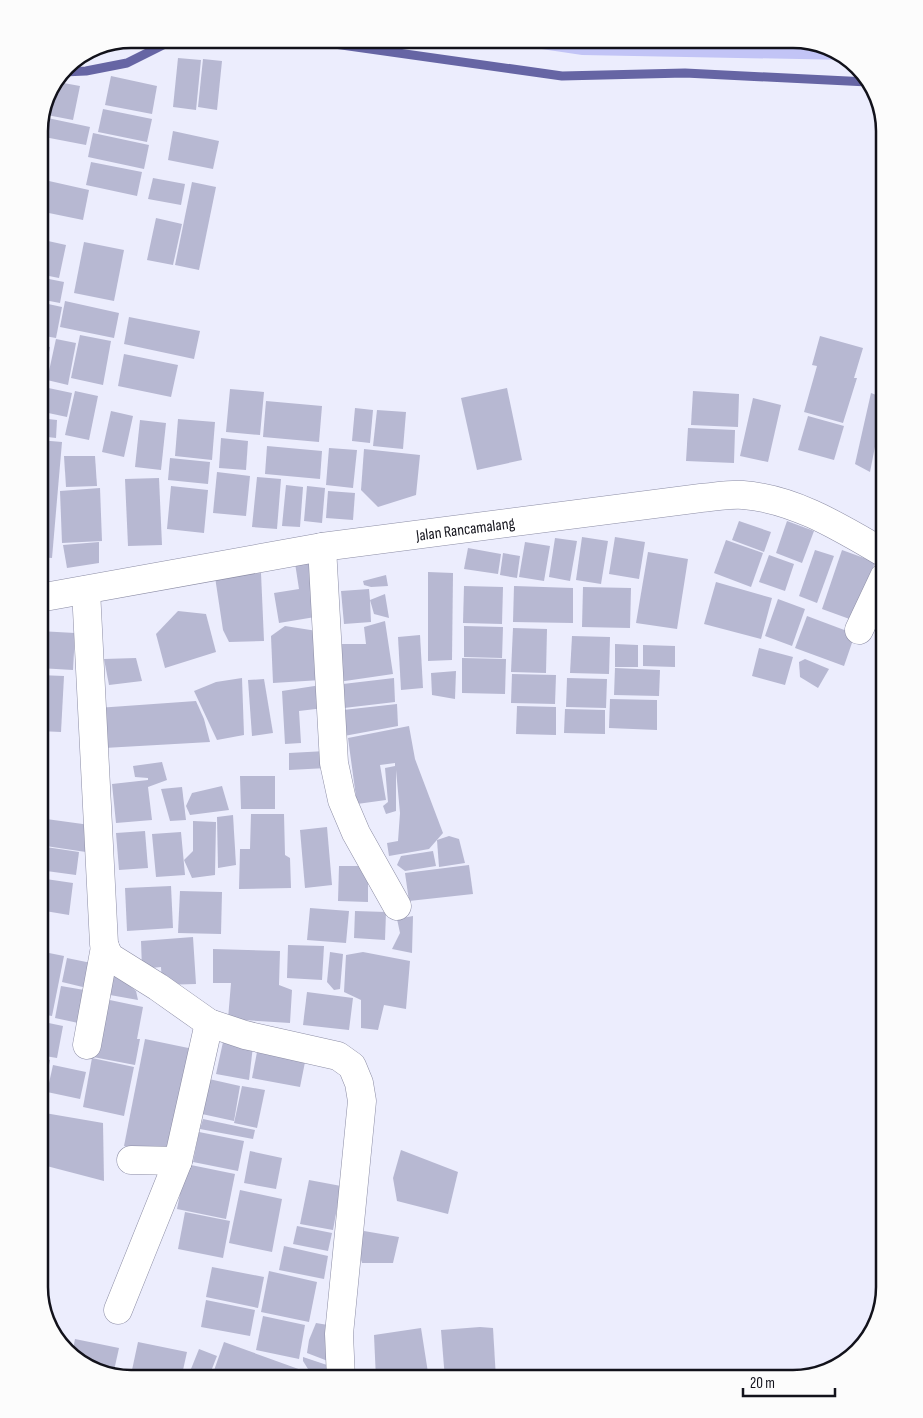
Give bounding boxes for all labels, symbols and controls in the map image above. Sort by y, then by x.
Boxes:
street label: Jalan Rancamalang [414,514,516,546]
scale bar [743,1366,836,1398]
text: 20 m [750,1374,775,1393]

